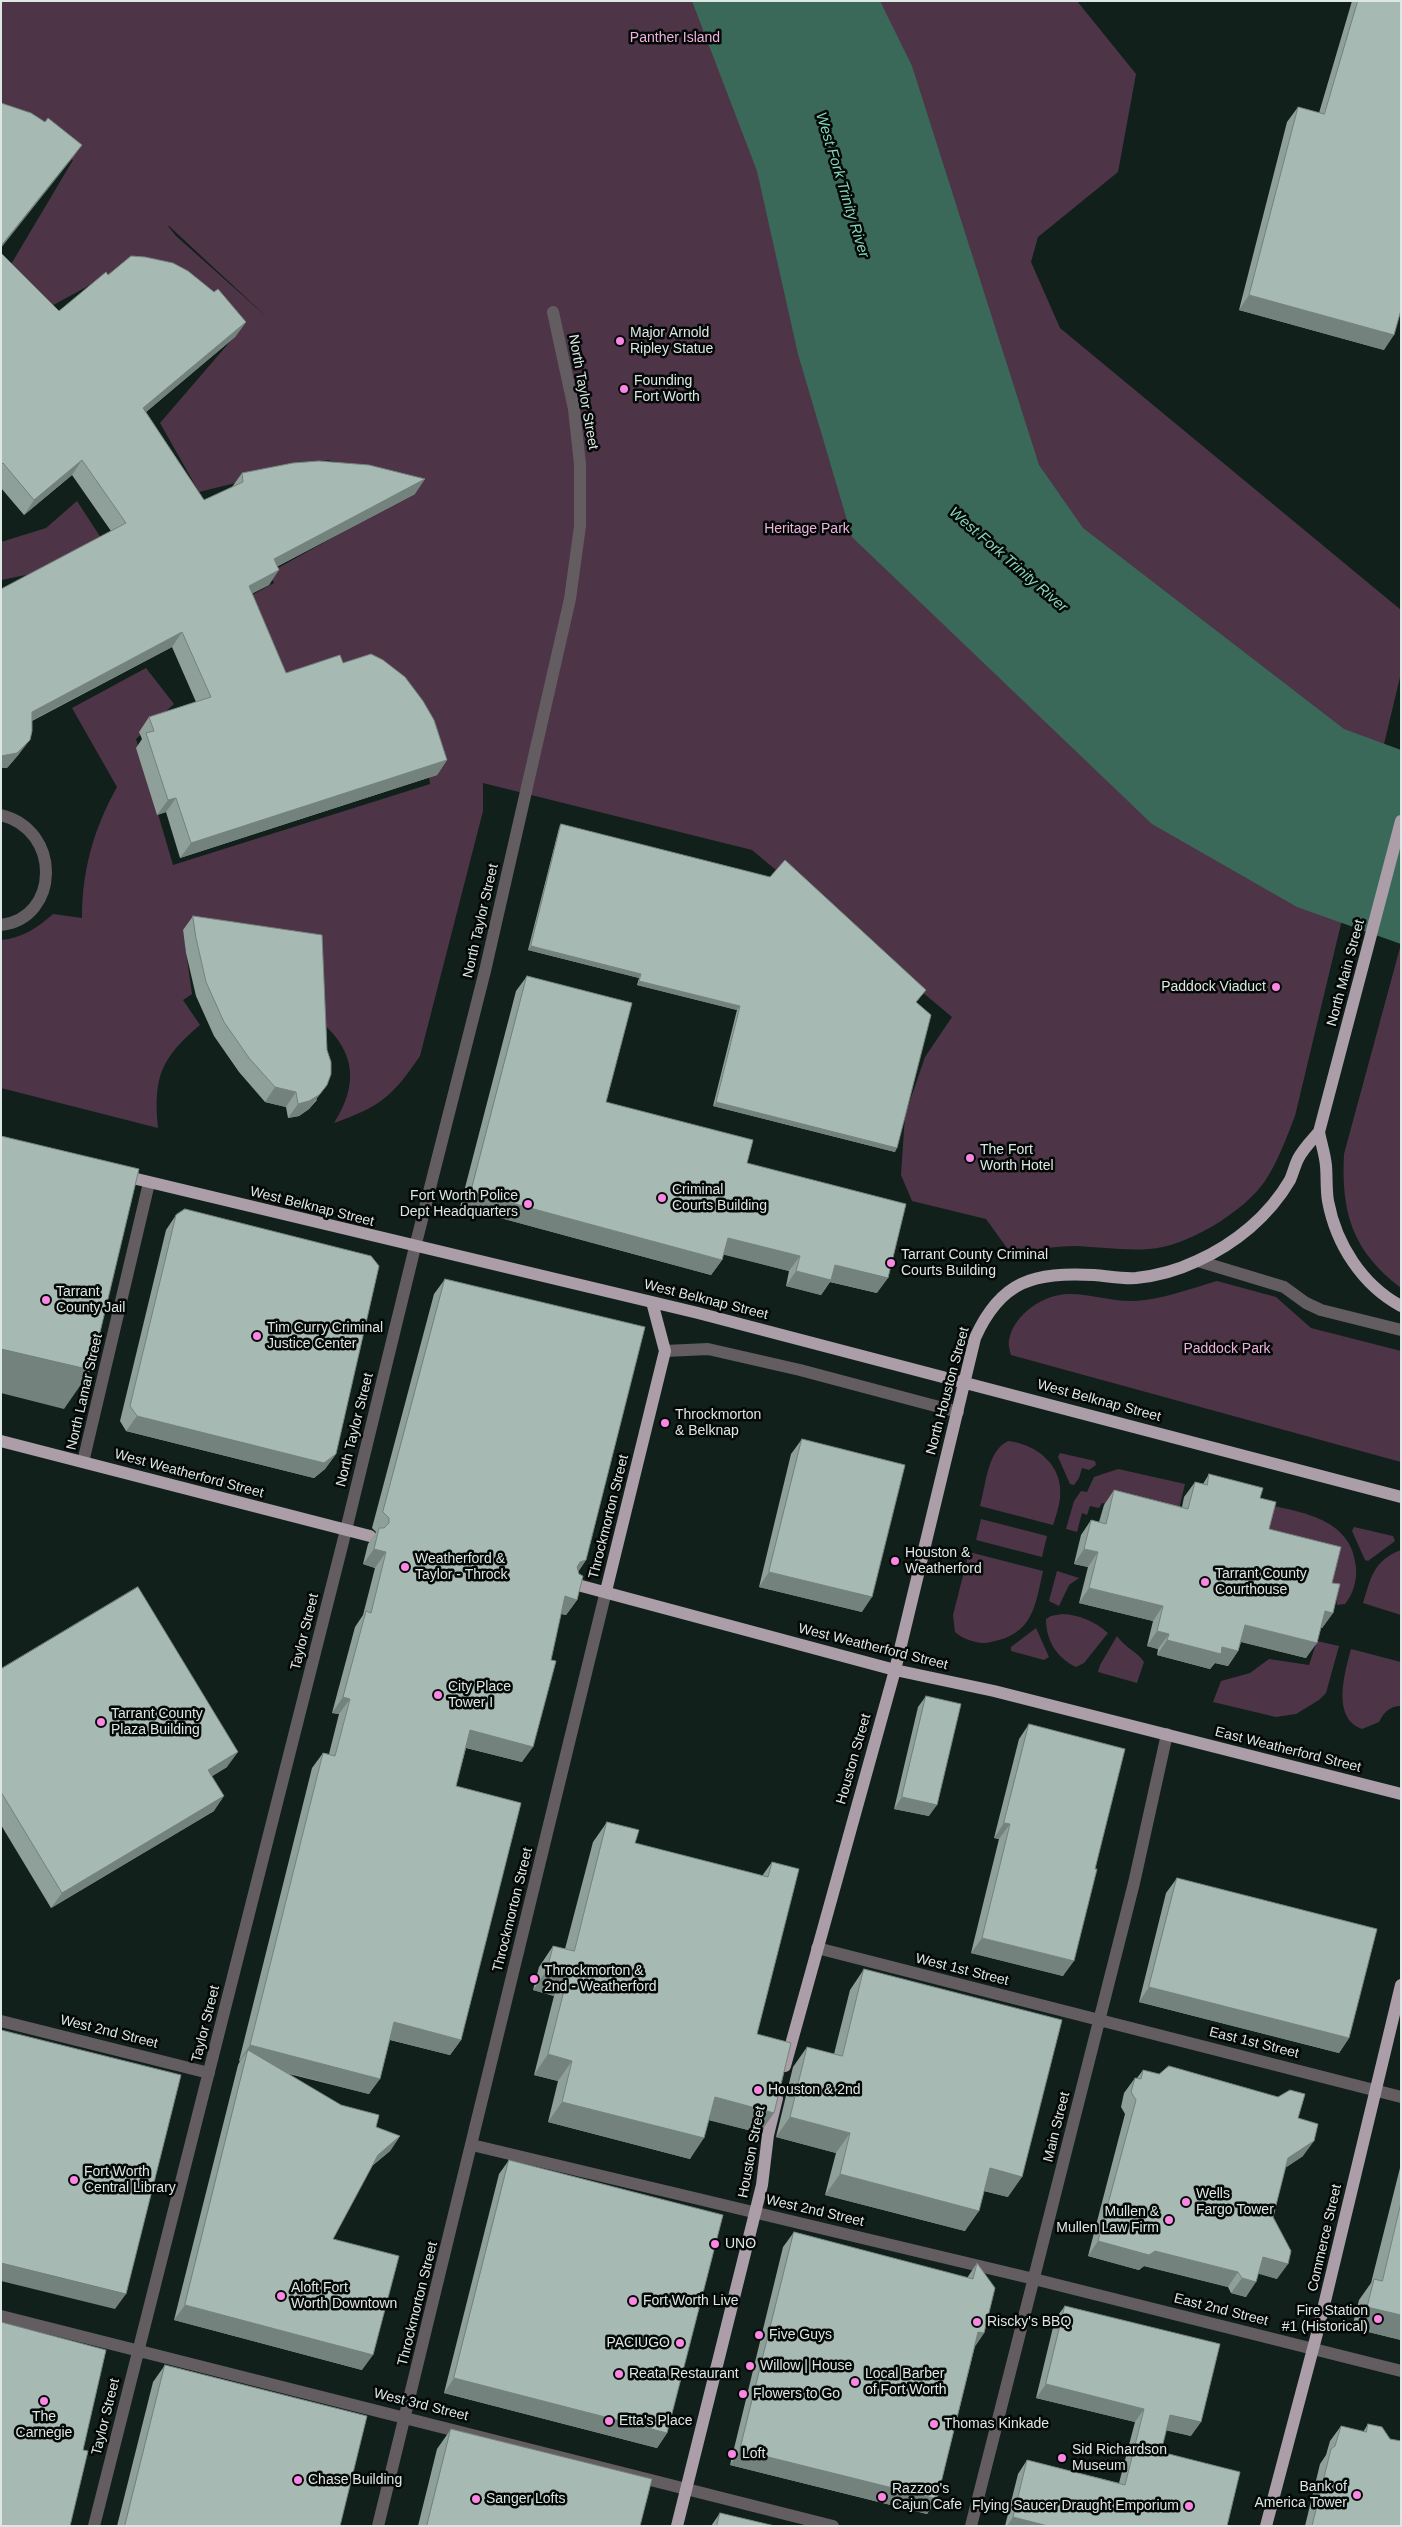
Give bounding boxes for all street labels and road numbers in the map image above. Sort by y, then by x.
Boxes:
street label: North Taylor Street [565,333,601,451]
street label: North Taylor Street [460,862,502,980]
street label: North Main Street [1324,918,1368,1028]
street label: West Belknap Street [248,1183,376,1231]
street label: West Belknap Street [642,1276,770,1324]
street label: North Houston Street [923,1325,973,1457]
street label: North Lamar Street [63,1332,107,1452]
street label: North Taylor Street [333,1371,377,1489]
street label: West Belknap Street [1035,1376,1163,1426]
street label: West Weatherford Street [113,1446,265,1502]
street label: Throckmorton Street [585,1453,633,1581]
street label: Taylor Street [287,1592,323,1672]
street label: West Weatherford Street [796,1620,950,1674]
street label: Houston Street [833,1712,875,1806]
street label: East Weatherford Street [1213,1724,1363,1776]
street label: Throckmorton Street [489,1846,537,1974]
street label: West 1st Street [914,1950,1010,1990]
street label: Taylor Street [188,1984,224,2064]
street label: West 2nd Street [58,2012,160,2052]
street label: East 1st Street [1207,2024,1301,2062]
street label: Main Street [1040,2090,1074,2164]
street label: Houston Street [735,2105,769,2199]
street label: Commerce Street [1304,2183,1346,2293]
street label: West 2nd Street [764,2192,866,2230]
street label: Throckmorton Street [394,2240,442,2368]
street label: East 2nd Street [1172,2290,1270,2330]
street label: Taylor Street [88,2377,124,2457]
street label: West 3rd Street [372,2385,470,2425]

